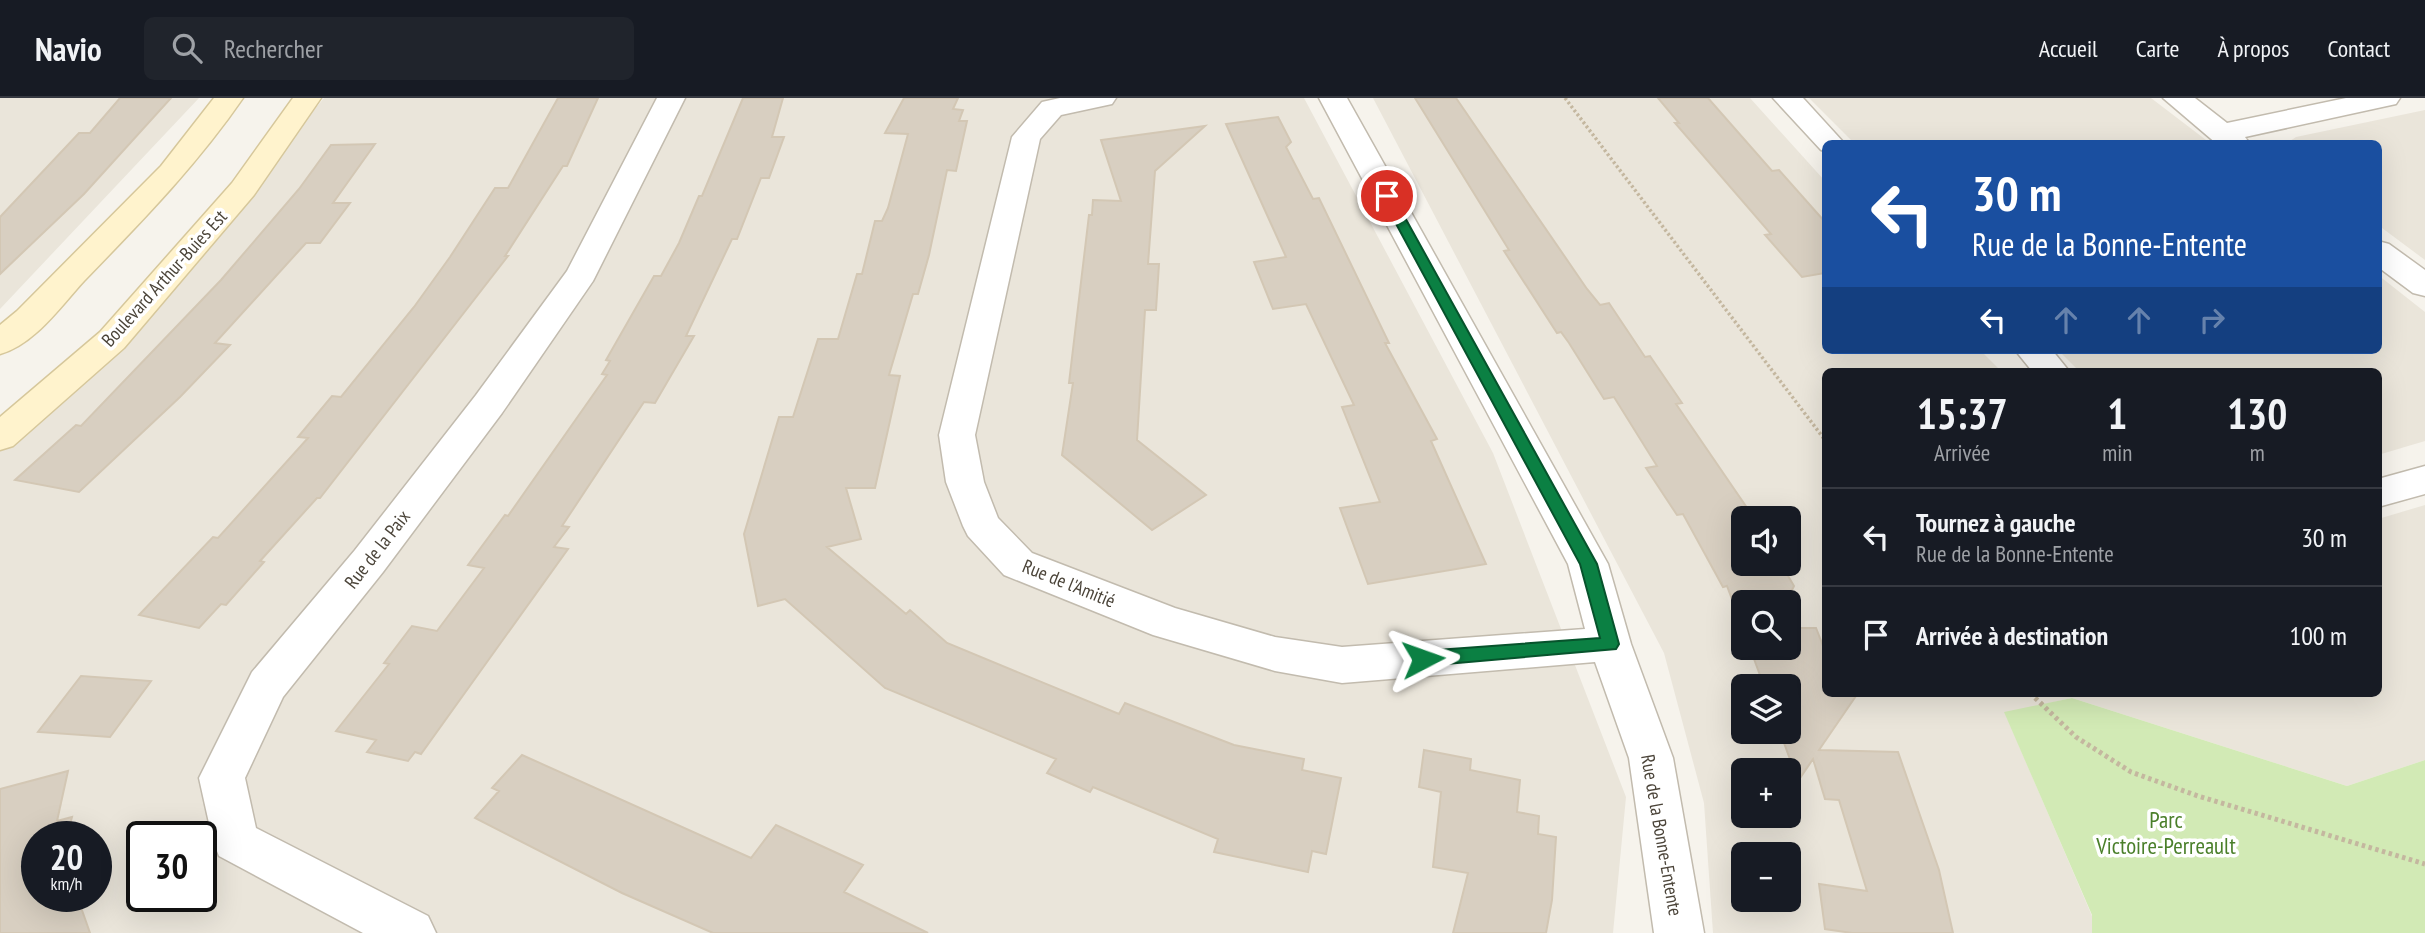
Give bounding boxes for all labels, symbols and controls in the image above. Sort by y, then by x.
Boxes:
search box [144,17,634,80]
text: Navio [35,27,102,70]
icon: search [168,29,206,67]
text: Rechercher [224,32,323,65]
text: Accueil [2039,33,2098,64]
text: Carte [2136,33,2179,64]
text: À propos [2217,33,2289,64]
text: Contact [2327,33,2390,64]
text: 30 m [1972,161,2061,225]
pin [1357,166,1417,226]
icon: left [1857,168,1948,259]
icon: arrive [1368,177,1406,215]
street label: Boulevard Arthur-Buies Est [96,204,232,351]
text: Rue de la Bonne-Entente [1972,223,2247,265]
icon: left [1974,301,2012,339]
icon: ahead [2047,301,2085,339]
icon: ahead [2120,301,2158,339]
icon: right [2193,301,2231,339]
text: 15:37 [1917,386,2008,441]
text: 1 [2107,386,2127,441]
text: 130 [2227,386,2287,441]
text: Arrivée [1934,438,1990,467]
text: min [2102,438,2132,467]
text: m [2250,438,2265,467]
street label: Rue de la Paix [339,505,415,593]
map controls [1731,506,1801,912]
button: sound [1731,506,1801,576]
text: Tournez à gauche [1916,506,2076,539]
icon: left [1857,518,1895,556]
text: 30 m [2301,521,2347,554]
text: Rue de la Bonne-Entente [1916,539,2114,568]
street label: Rue de l'Amitié [1019,554,1119,613]
button: search [1731,590,1801,660]
icon: arrive [1857,616,1895,654]
text: Arrivée à destination [1916,619,2108,652]
text: 100 m [2289,619,2347,652]
position arrow [1386,622,1460,696]
button: layers [1731,674,1801,744]
street label: Rue de la Bonne-Entente [1636,753,1688,918]
button: + [1731,758,1801,828]
park label: Parc Victoire-Perreault [2095,805,2236,860]
speed limit sign: 30 [126,821,217,912]
text: 20 [50,834,83,880]
button: − [1731,842,1801,912]
text: km/h [51,872,82,895]

